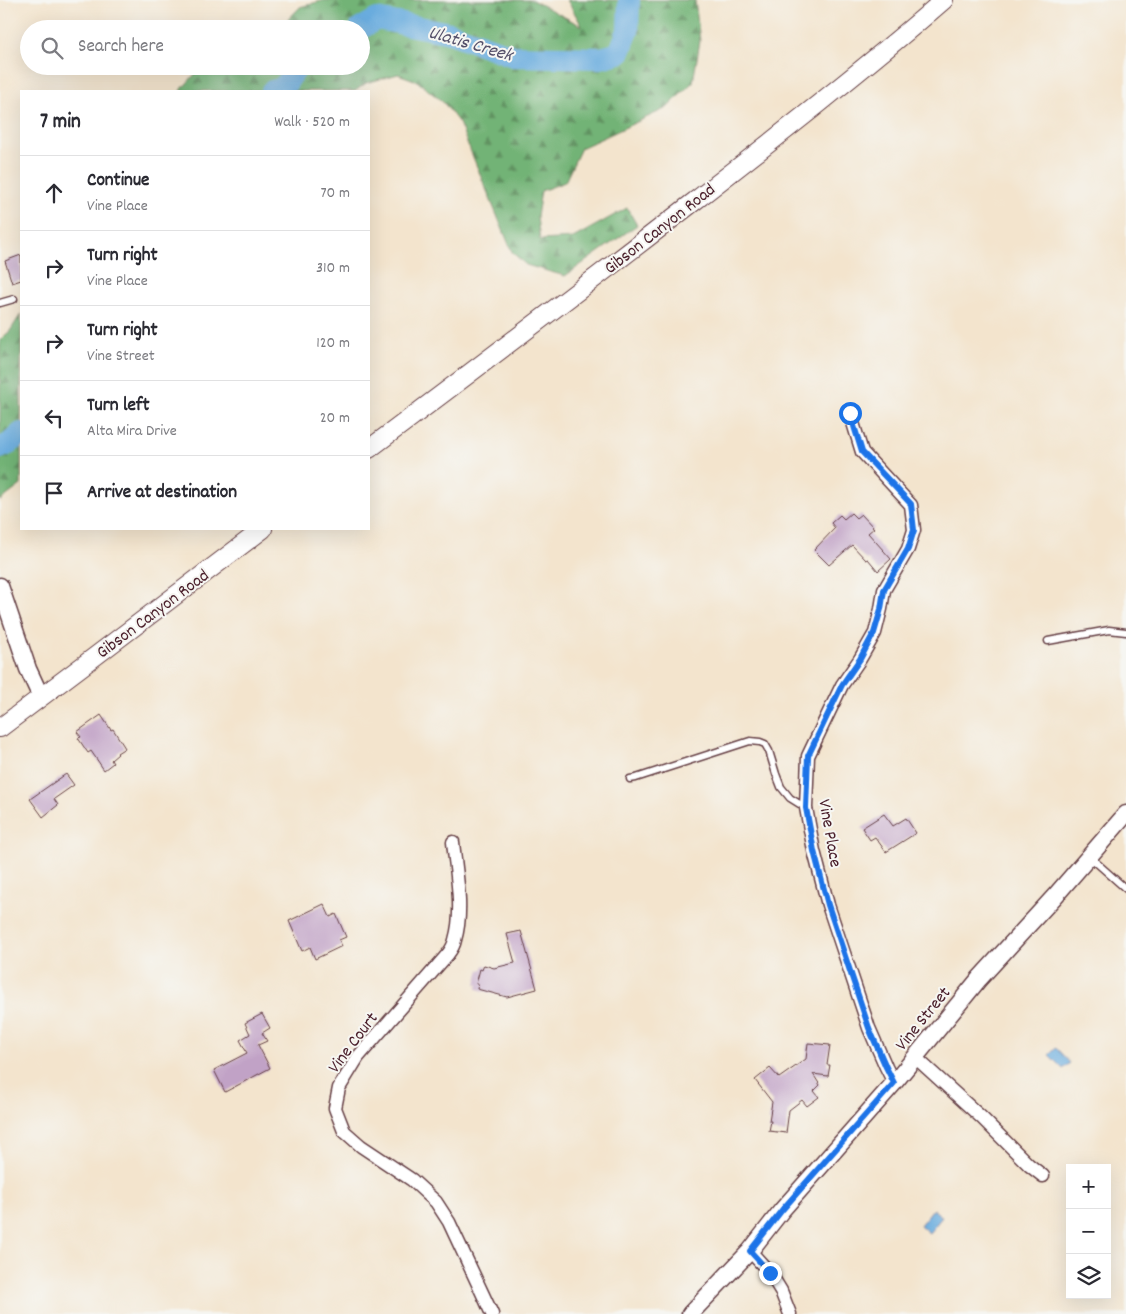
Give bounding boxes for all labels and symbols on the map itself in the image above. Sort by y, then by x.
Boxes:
water label: Ulatis Creek [425,20,517,71]
street label: Gibson Canyon Road [600,178,722,281]
route start [839,402,862,425]
street label: Gibson Canyon Road [92,564,215,666]
street label: Vine Place [810,798,847,869]
street label: Vine Street [890,982,958,1057]
street label: Vine Court [323,1008,385,1079]
route end [759,1262,782,1285]

